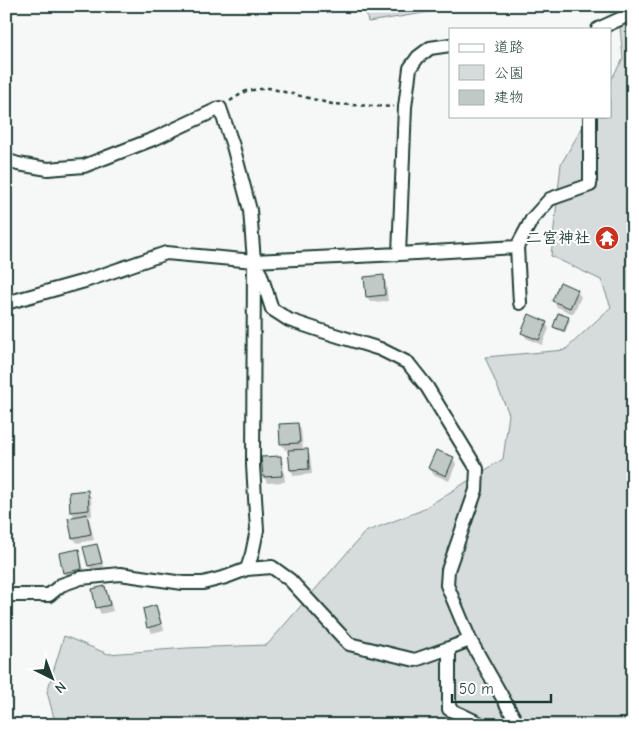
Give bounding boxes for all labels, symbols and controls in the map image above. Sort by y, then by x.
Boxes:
legend [449,28,612,118]
text: 道路 [494,38,524,56]
text: 公園 [494,64,524,82]
text: 建物 [494,88,524,106]
temple icon: 二宮神社 [594,225,620,251]
place label: 二宮神社 [526,229,590,247]
north arrow [28,654,78,704]
scale bar [452,671,550,703]
text: N [51,678,69,697]
text: 50 m [459,680,494,698]

